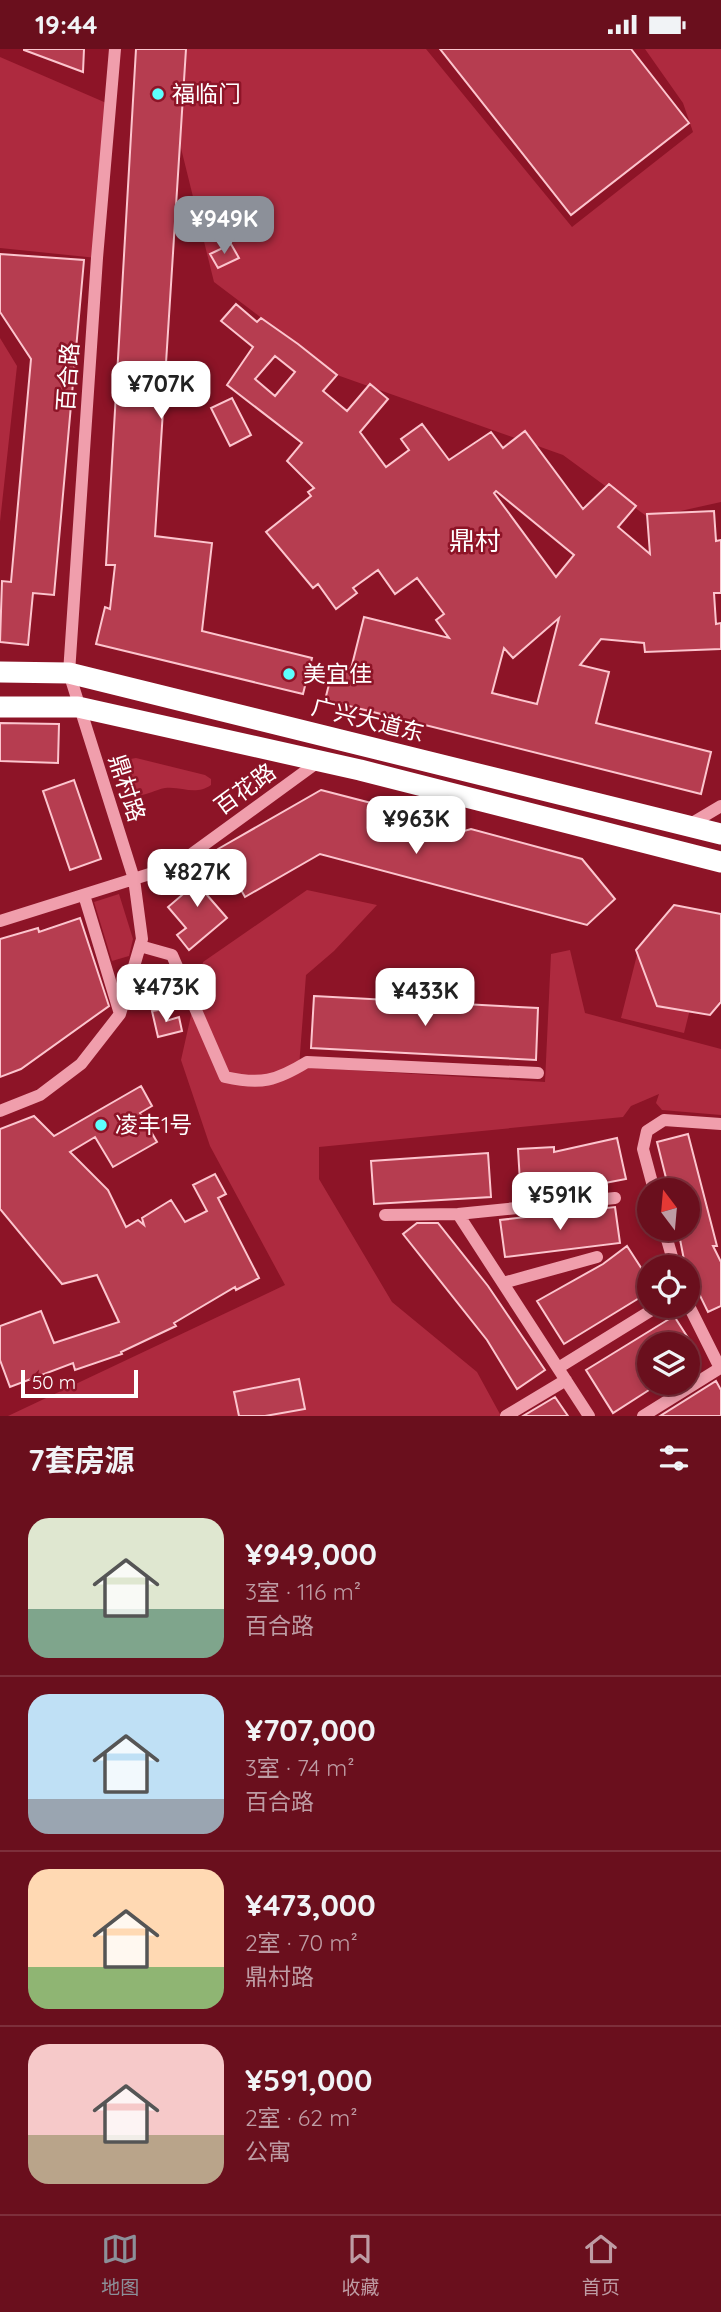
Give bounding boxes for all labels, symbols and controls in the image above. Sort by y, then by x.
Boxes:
text: 19:44 [35,8,98,41]
place label: 福临门 [172,79,241,108]
marker: 福临门 [150,86,166,102]
pin: ¥949K [175,197,273,256]
text: ¥949K [190,204,258,233]
street label: 百合路 [51,342,84,412]
pin: ¥707K [112,361,210,421]
text: ¥707K [127,369,195,398]
district label: 鼎村 [449,524,501,557]
place label: 美宜佳 [303,659,372,688]
marker: 美宜佳 [281,666,297,682]
street label: 广兴大道东 [309,692,427,747]
street label: 鼎村路 [103,751,152,825]
street label: 百花路 [208,757,281,821]
pin: ¥963K [367,797,465,856]
text: ¥963K [383,804,449,833]
pin: ¥827K [148,849,246,909]
text: ¥827K [163,857,231,886]
pin: ¥473K [117,965,215,1024]
pin: ¥433K [376,969,474,1028]
text: ¥473K [133,972,199,1001]
text: ¥433K [392,976,459,1005]
place label: 凌丰1号 [115,1110,193,1139]
marker: 凌丰1号 [93,1117,109,1133]
pin: ¥591K [511,1173,609,1232]
north arrow [637,1178,700,1241]
map controls [637,1178,700,1395]
text: ¥591K [528,1180,592,1209]
button: locate [637,1255,700,1318]
button: layers [637,1332,700,1395]
scale bar [21,1367,138,1399]
text: 50 m [32,1370,76,1394]
icon: filters [655,1439,693,1477]
text: 7套房源 [28,1441,134,1479]
text: ¥949,000 [245,1535,377,1573]
icon: home [84,1546,168,1630]
text: 3室 · 116 m² [245,1577,361,1606]
text: 百合路 [245,1611,314,1640]
text: ¥707,000 [245,1711,376,1749]
icon: home [84,1722,168,1806]
text: 3室 · 74 m² [245,1753,355,1782]
text: 百合路 [245,1787,314,1816]
text: ¥473,000 [245,1886,376,1924]
icon: home [84,1897,168,1981]
text: 2室 · 70 m² [245,1928,358,1957]
text: 鼎村路 [245,1962,314,1991]
text: ¥591,000 [245,2061,372,2099]
icon: home [84,2072,168,2156]
text: 2室 · 62 m² [245,2103,357,2132]
text: 公寓 [245,2137,291,2166]
tab: 地图 [101,2230,139,2299]
tab: 收藏 [341,2230,380,2299]
tab: 首页 [582,2230,620,2299]

